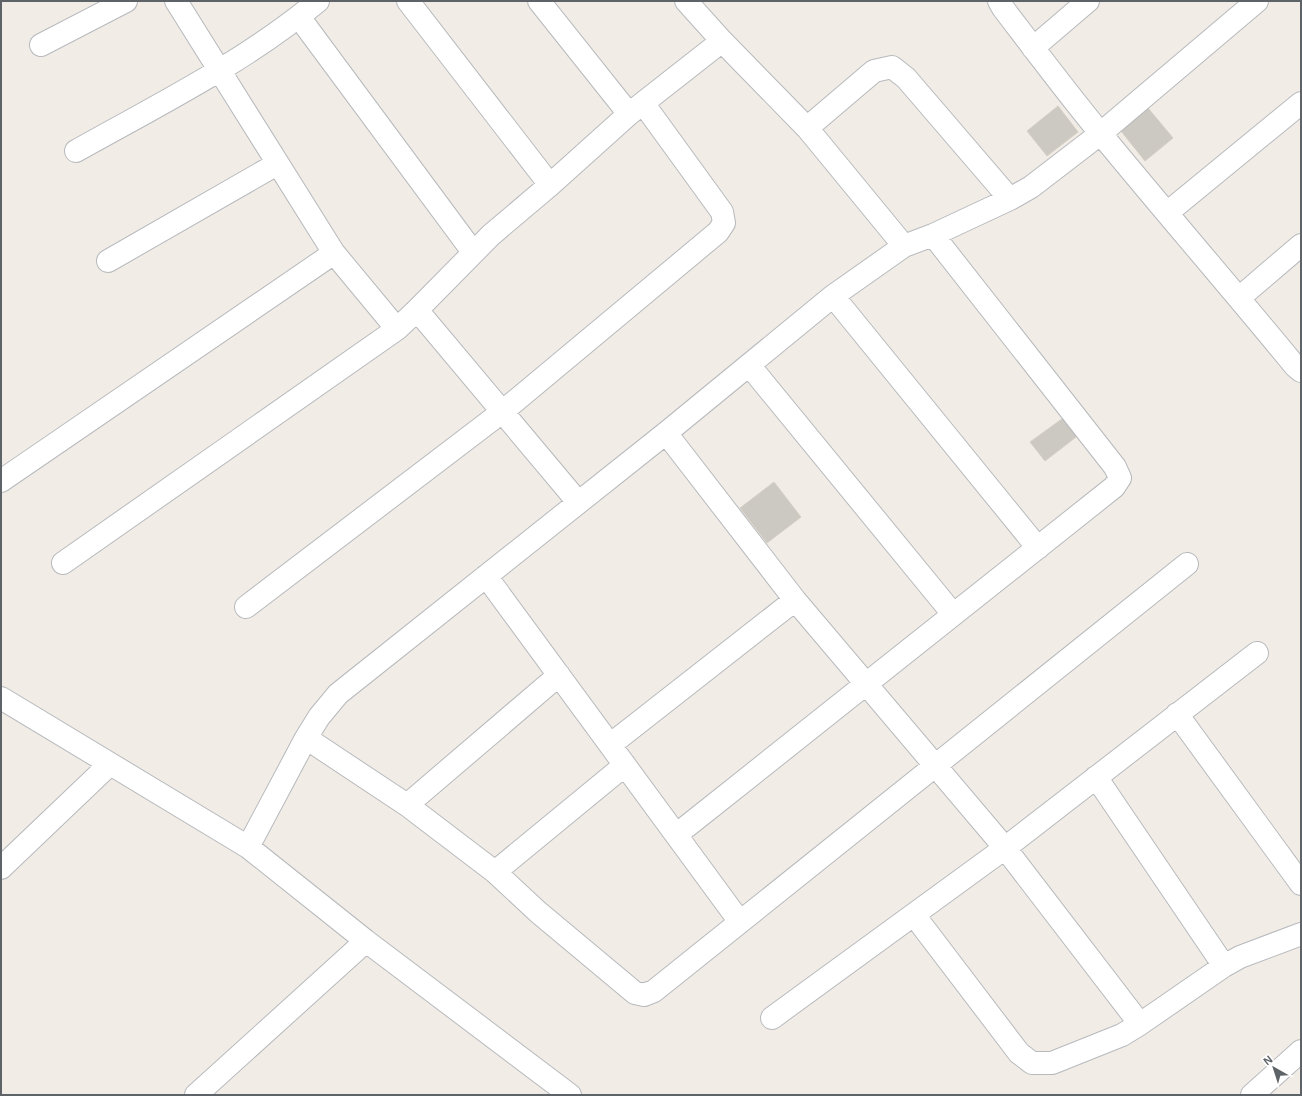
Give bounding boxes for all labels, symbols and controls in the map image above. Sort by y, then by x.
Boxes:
north arrow [1254,1048,1294,1088]
text: N [1261,1053,1275,1067]

